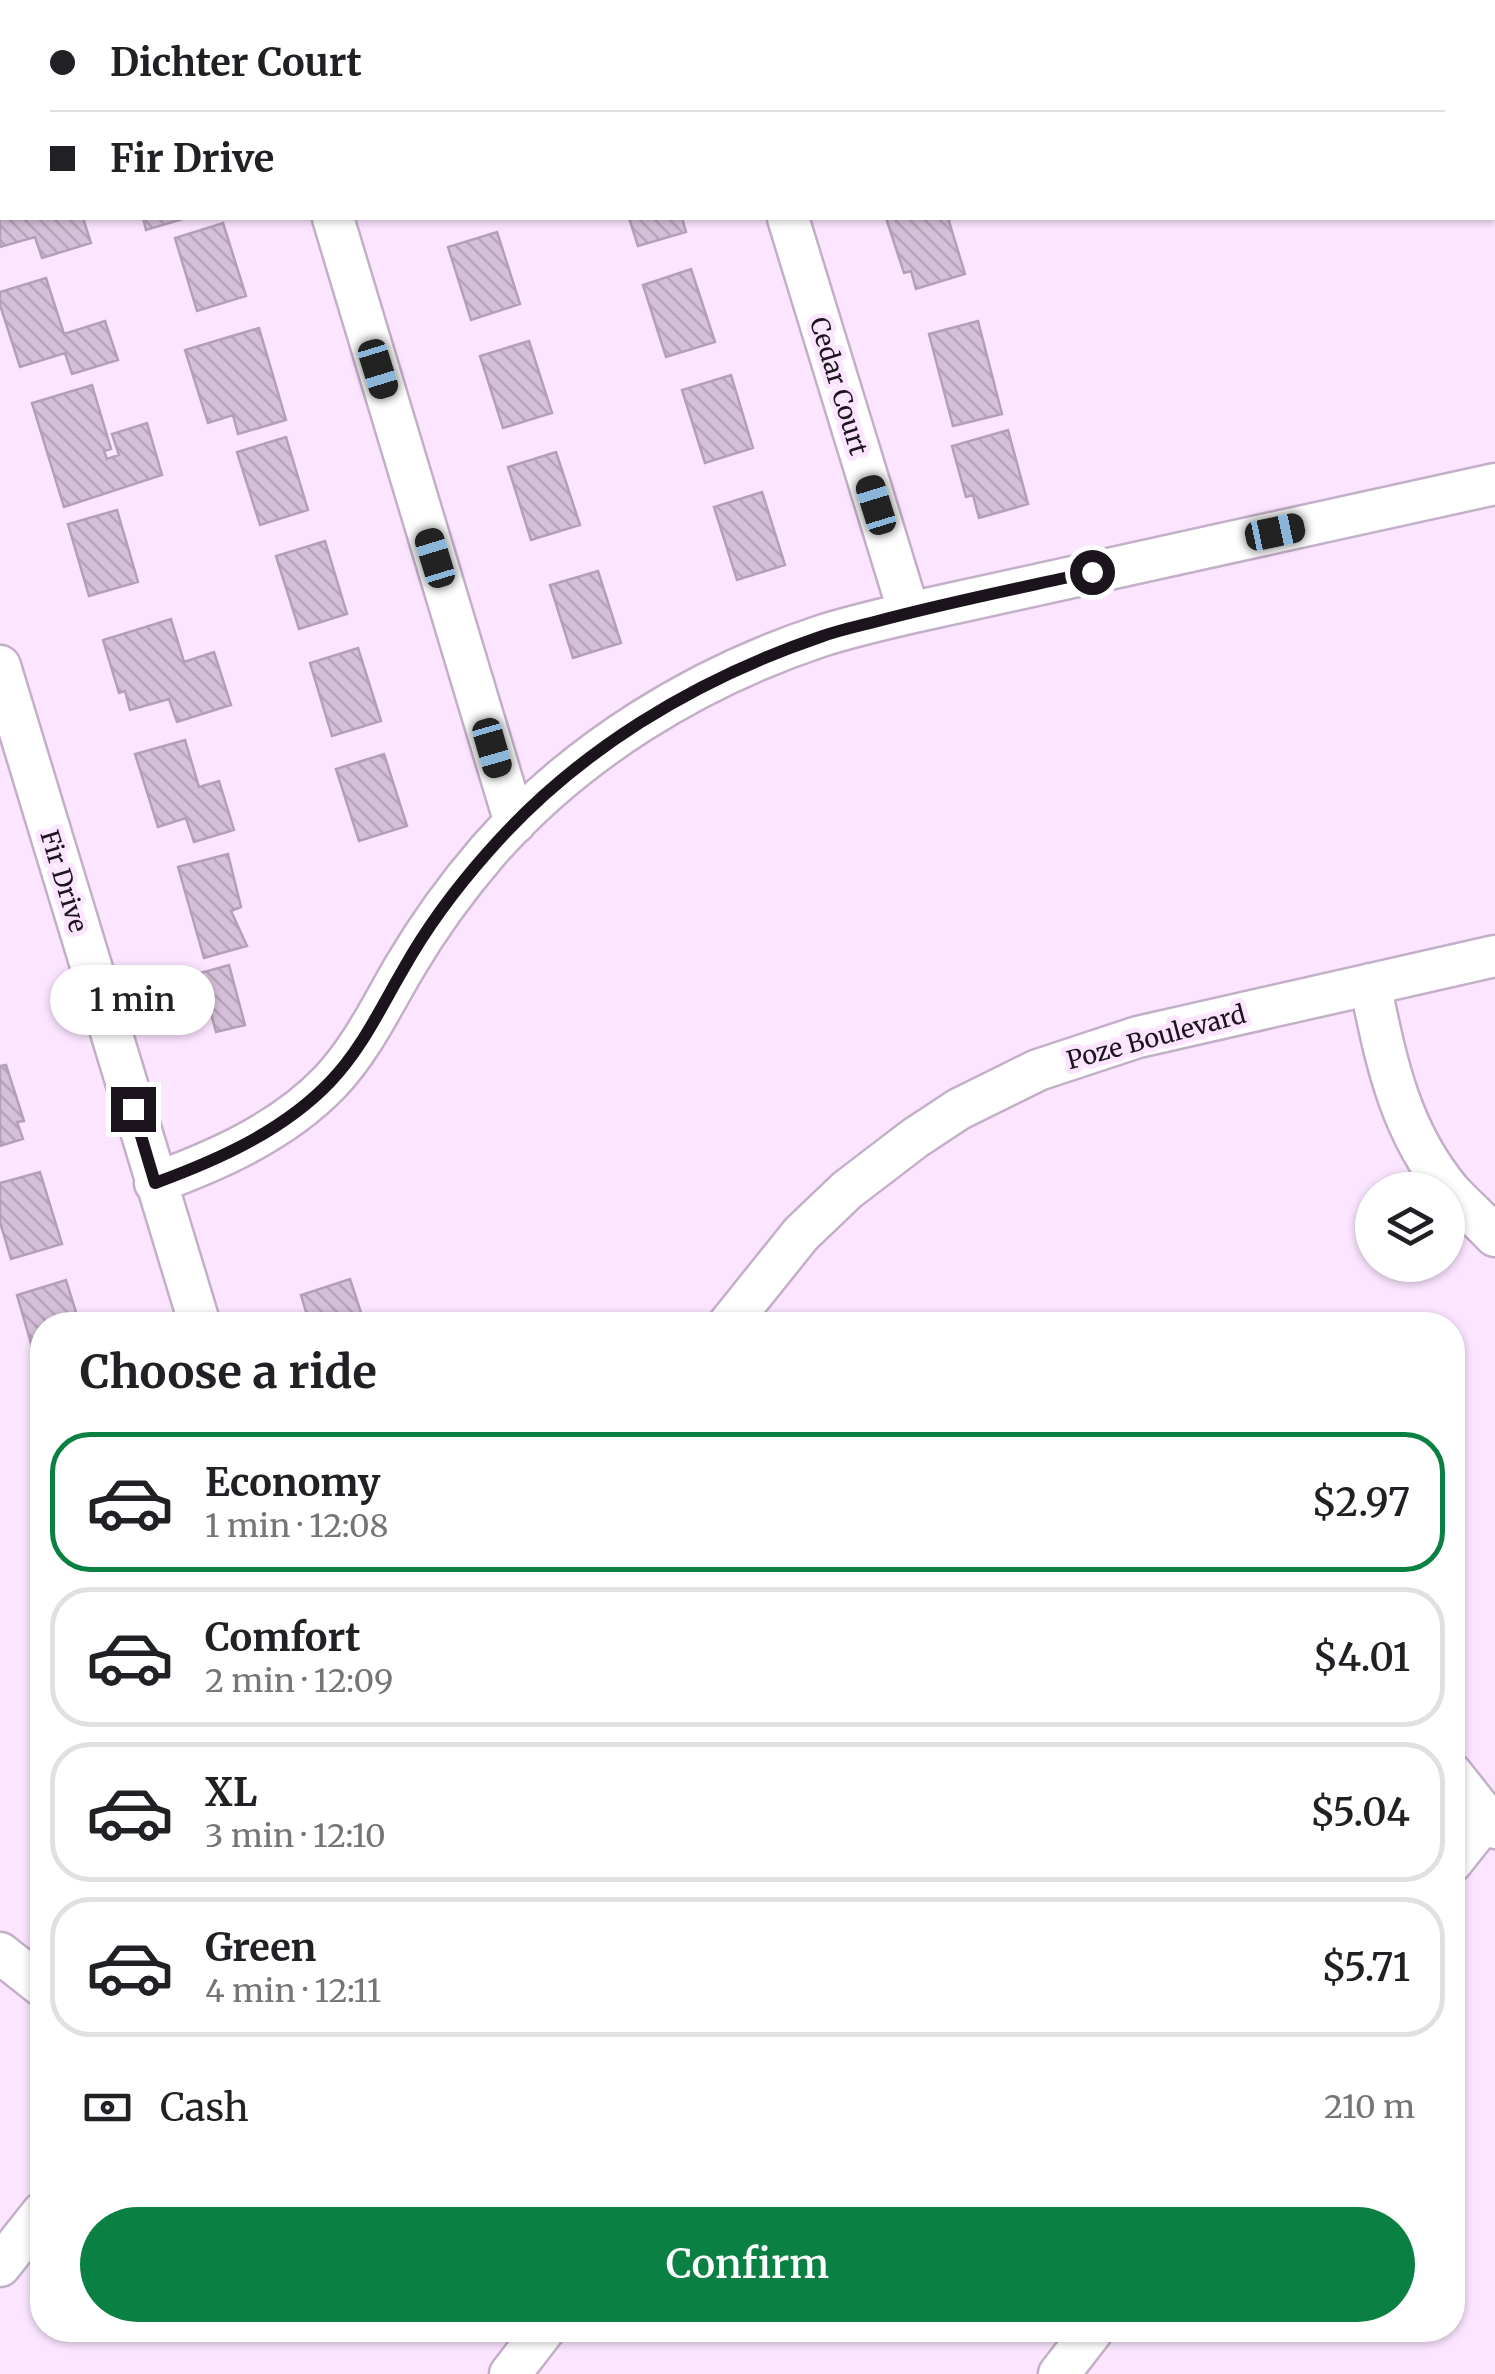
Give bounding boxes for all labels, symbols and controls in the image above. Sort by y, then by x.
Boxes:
text: Dichter Court [110,39,362,86]
text: Fir Drive [110,135,274,182]
street label: Cedar Court [803,313,875,459]
car [355,336,401,402]
car [853,472,899,538]
car [1243,511,1307,553]
car [412,525,458,591]
route start [1070,550,1115,595]
car [469,715,515,781]
street label: Fir Drive [33,826,95,936]
callout: 1 min [51,964,216,1034]
text: 1 min [89,980,176,1020]
street label: Poze Boulevard [1063,998,1249,1076]
route end [111,1087,156,1132]
map controls [1355,1172,1465,1282]
button: layers [1355,1172,1465,1282]
text: Choose a ride [80,1344,377,1400]
icon: car [85,1457,175,1547]
text: Economy [205,1459,380,1506]
text: $2.97 [1312,1479,1410,1526]
text: 1 min · 12:08 [205,1506,389,1546]
icon: car [85,1612,175,1702]
text: Comfort [205,1614,361,1661]
text: $4.01 [1313,1634,1410,1681]
text: 2 min · 12:09 [205,1661,393,1701]
icon: car [85,1767,175,1857]
text: XL [205,1769,257,1816]
text: $5.04 [1310,1789,1410,1836]
text: 3 min · 12:10 [205,1816,386,1856]
icon: car [85,1922,175,2012]
text: Green [205,1924,316,1971]
text: $5.71 [1321,1944,1410,1991]
text: 4 min · 12:11 [205,1971,381,2011]
icon: cash [80,2080,135,2135]
text: Cash [160,2084,249,2131]
text: 210 m [1324,2087,1415,2127]
button: Confirm [80,2207,1415,2322]

